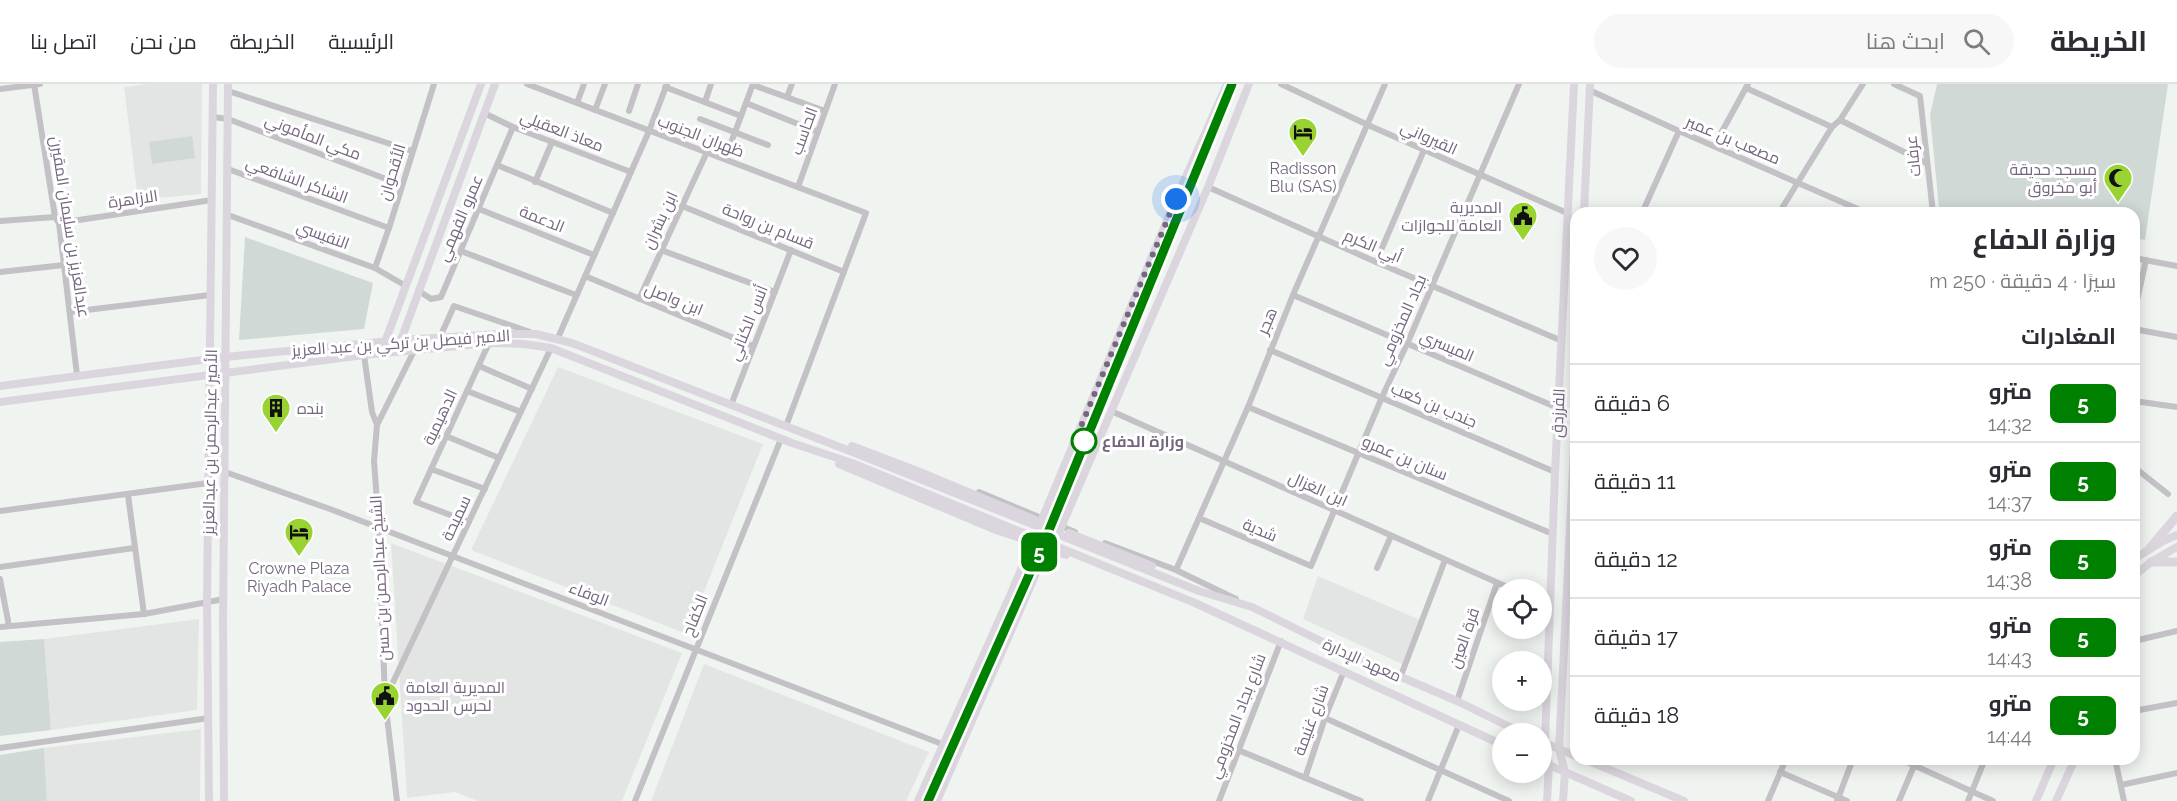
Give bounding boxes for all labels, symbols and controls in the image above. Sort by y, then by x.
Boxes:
search box [1594,14,2014,68]
icon: search [1960,25,1993,58]
text: الخريطة [2050,25,2147,58]
text: ابحث هنا [1866,28,1945,54]
text: اتصل بنا [30,29,97,54]
text: من نحن [130,29,197,54]
text: الخريطة [230,29,295,54]
text: الرئيسية [328,29,394,54]
street label: الحاسب [787,105,821,157]
street label: معاذ العقيلي [516,106,606,159]
street label: مكي المأموني [261,110,364,168]
street label: ظهران الجنوب [655,111,747,162]
street label: مصعب بن عمير [1682,111,1783,169]
hotel icon: Radisson Blu (SAS) [1287,116,1319,158]
street label: القيرواني [1396,117,1460,163]
street label: عرفات [1901,134,1925,178]
street label: عبدالعزيز بن سليمان المقيرن [45,135,94,319]
street label: الأقحوان [374,141,411,203]
street label: الشاكر الشافعي [242,153,351,211]
place label: Radisson Blu (SAS) [1269,159,1337,196]
place label: مسجد حديقة أبو مخروق [2009,160,2097,198]
mosque icon: مسجد حديقة أبو مخروق [2102,162,2134,204]
street label: عمرو الفهمي [433,172,490,266]
your location [1161,184,1191,214]
street label: الازاهرة [107,186,159,212]
street label: ابن بشران [638,188,682,252]
place label: المديرية العامة للجوازات [1401,198,1502,235]
street label: قسام بن رواحة [719,199,817,255]
public building icon: المديرية العامة للجوازات [1507,200,1539,242]
street label: الدعمة [517,201,567,237]
street label: النفيسي [293,217,352,256]
text: وزارة الدفاع [1972,223,2116,256]
street label: أبي الكرم [1340,225,1405,270]
button: heart [1594,227,1657,290]
text: سيرًا · 4 دقيقة · 250 m [1929,269,2116,293]
street label: بجاد المخزومي [1373,272,1434,370]
street label: ابن واصل [642,279,706,320]
street label: أنس الكناني [724,282,775,365]
street label: هجر [1253,305,1281,338]
text: المغادرات [2021,323,2116,349]
street label: الامير فيصل بن تركي بن عبد العزيز [290,326,511,364]
street label: الميسري [1416,326,1477,370]
street label: الأمير عبدالرحمن بن عبدالعزيز [199,349,222,536]
street label: جندب بن كعب [1388,378,1480,433]
text: مترو [1989,378,2032,404]
street label: الدهيمية [419,386,461,448]
street label: الفرزدق [1547,388,1570,438]
text: 6 دقيقة [1594,390,1670,416]
text: 5 [2077,391,2089,416]
building icon: بنده [260,392,292,434]
place label: بنده [297,399,324,418]
text: 14:32 [1988,412,2032,436]
marker: وزارة الدفاع [1071,428,1097,454]
place label: وزارة الدفاع [1102,432,1184,452]
street label: سنان بن عمرو [1359,432,1450,485]
text: مترو [1989,456,2032,482]
street label: ابن الغزال [1285,468,1350,511]
text: 11 دقيقة [1594,468,1676,494]
text: 5 [2077,469,2089,494]
text: 14:37 [1987,490,2032,514]
street label: سميحة [437,492,475,544]
street label: الشيخ عبدالرحمن بن حسن [366,495,396,661]
street label: شدية [1240,514,1280,546]
hotel icon: Crowne Plaza Riyadh Palace [283,516,315,558]
line badge: 5 [1020,532,1058,572]
text: مترو [1989,534,2032,560]
text: 5 [1033,540,1045,565]
text: 12 دقيقة [1594,546,1678,572]
text: 5 [2077,547,2089,572]
place label: Crowne Plaza Riyadh Palace [247,559,351,596]
text: 14:38 [1986,568,2032,592]
street label: الوفاء [566,578,612,610]
map controls [1492,579,1552,783]
button: locate [1492,579,1552,639]
street label: الكفاح [678,591,714,639]
street label: قرة العين [1445,605,1484,671]
text: مترو [1989,612,2032,638]
text: 17 دقيقة [1594,624,1678,650]
text: 5 [2077,625,2089,650]
street label: معهد الإدارة [1319,634,1404,687]
text: 14:43 [1987,646,2032,670]
street label: شارع بجاد المخزومي [1204,651,1273,783]
button: + [1492,651,1552,711]
place label: المديرية العامة لحرس الحدود [406,678,505,716]
public building icon: المديرية العامة لحرس الحدود [369,680,401,722]
street label: شارع غنيمة [1289,682,1334,759]
text: مترو [1989,690,2032,716]
text: 18 دقيقة [1594,702,1679,728]
text: 5 [2077,703,2089,728]
button: − [1492,723,1552,783]
text: 14:44 [1987,724,2032,748]

